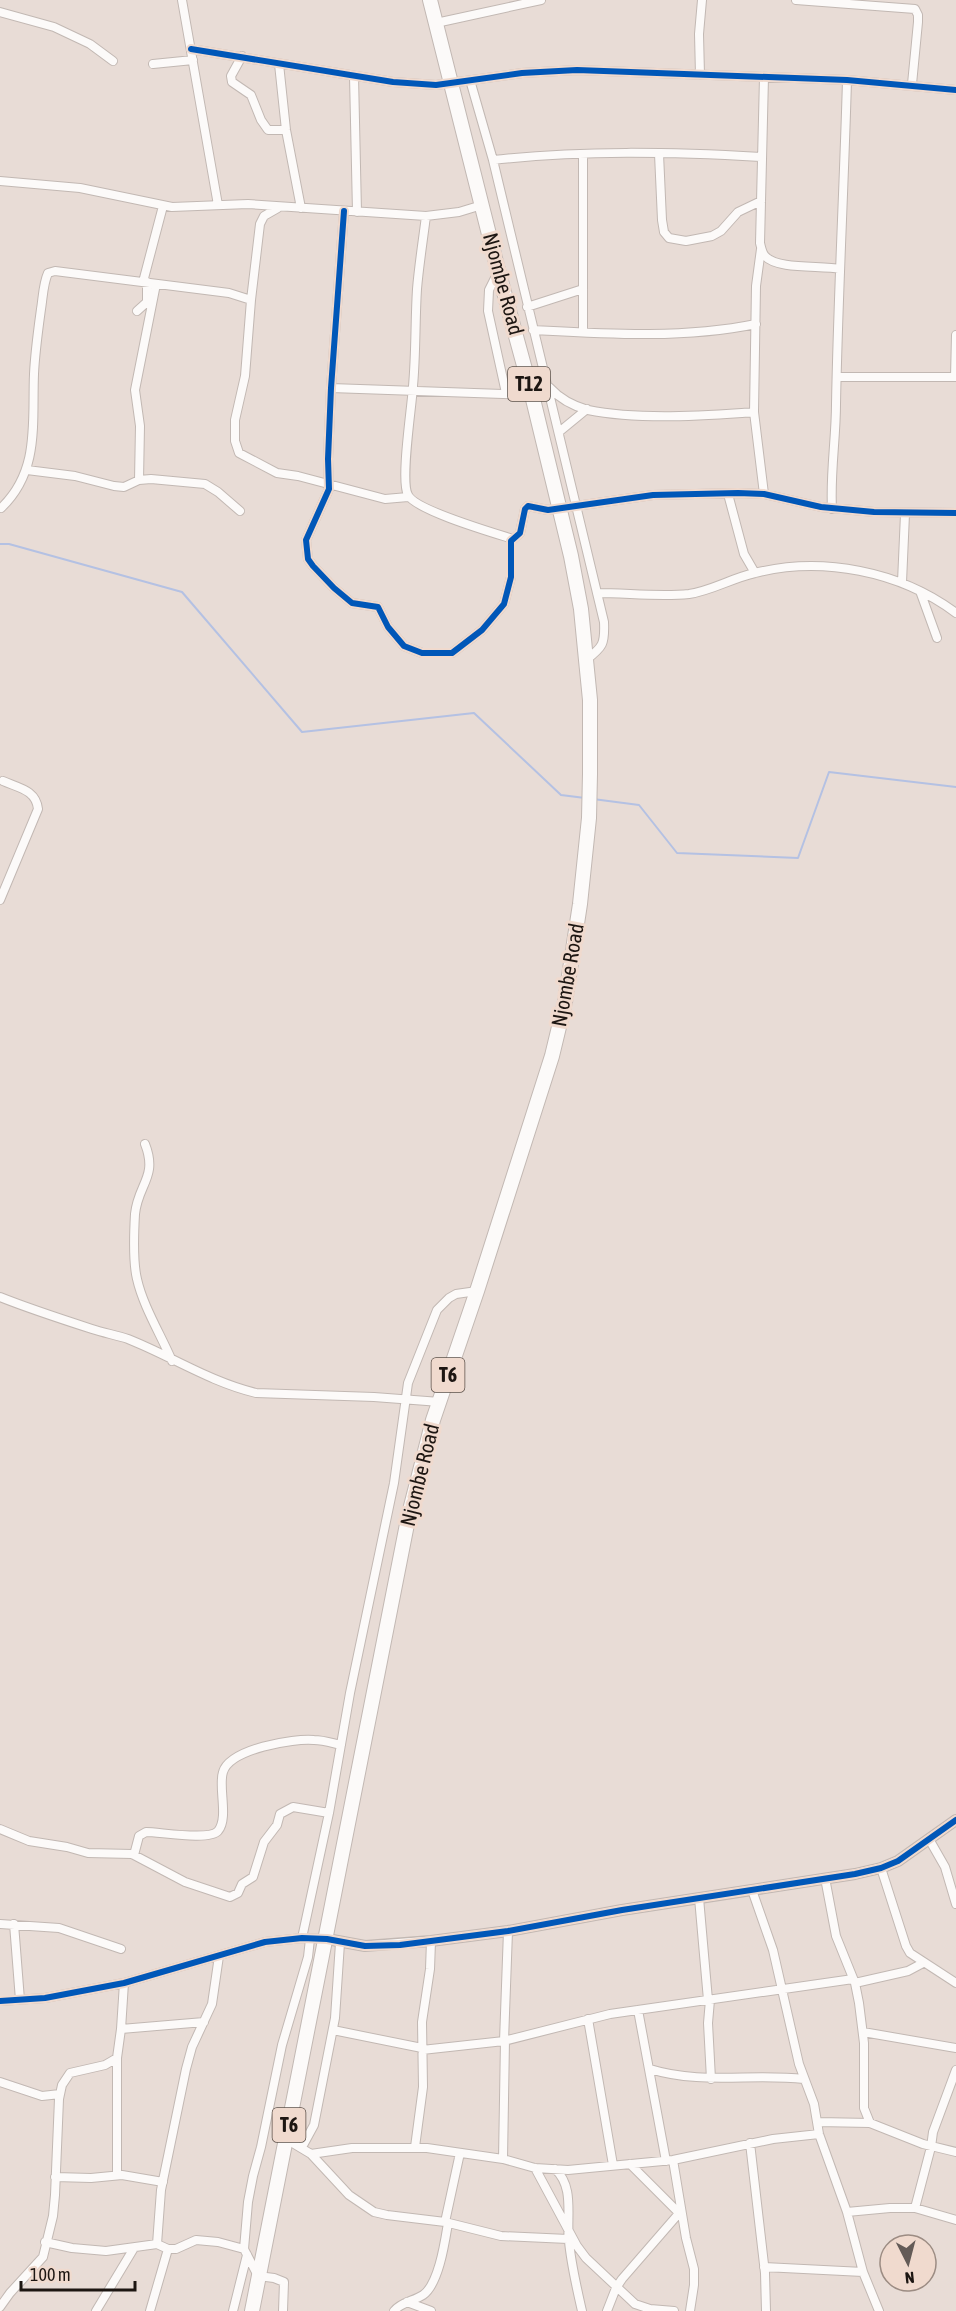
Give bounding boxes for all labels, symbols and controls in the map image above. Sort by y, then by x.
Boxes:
street label: Njombe Road [479,230,529,337]
road number: T12 [508,367,550,401]
street label: Njombe Road [546,921,588,1028]
road number: T6 [432,1358,464,1392]
street label: Njombe Road [395,1421,443,1528]
road number: T6 [272,2108,306,2142]
north arrow [878,2233,938,2293]
scale bar [21,2254,135,2292]
text: 100 m [30,2264,71,2285]
text: N [904,2268,915,2287]

